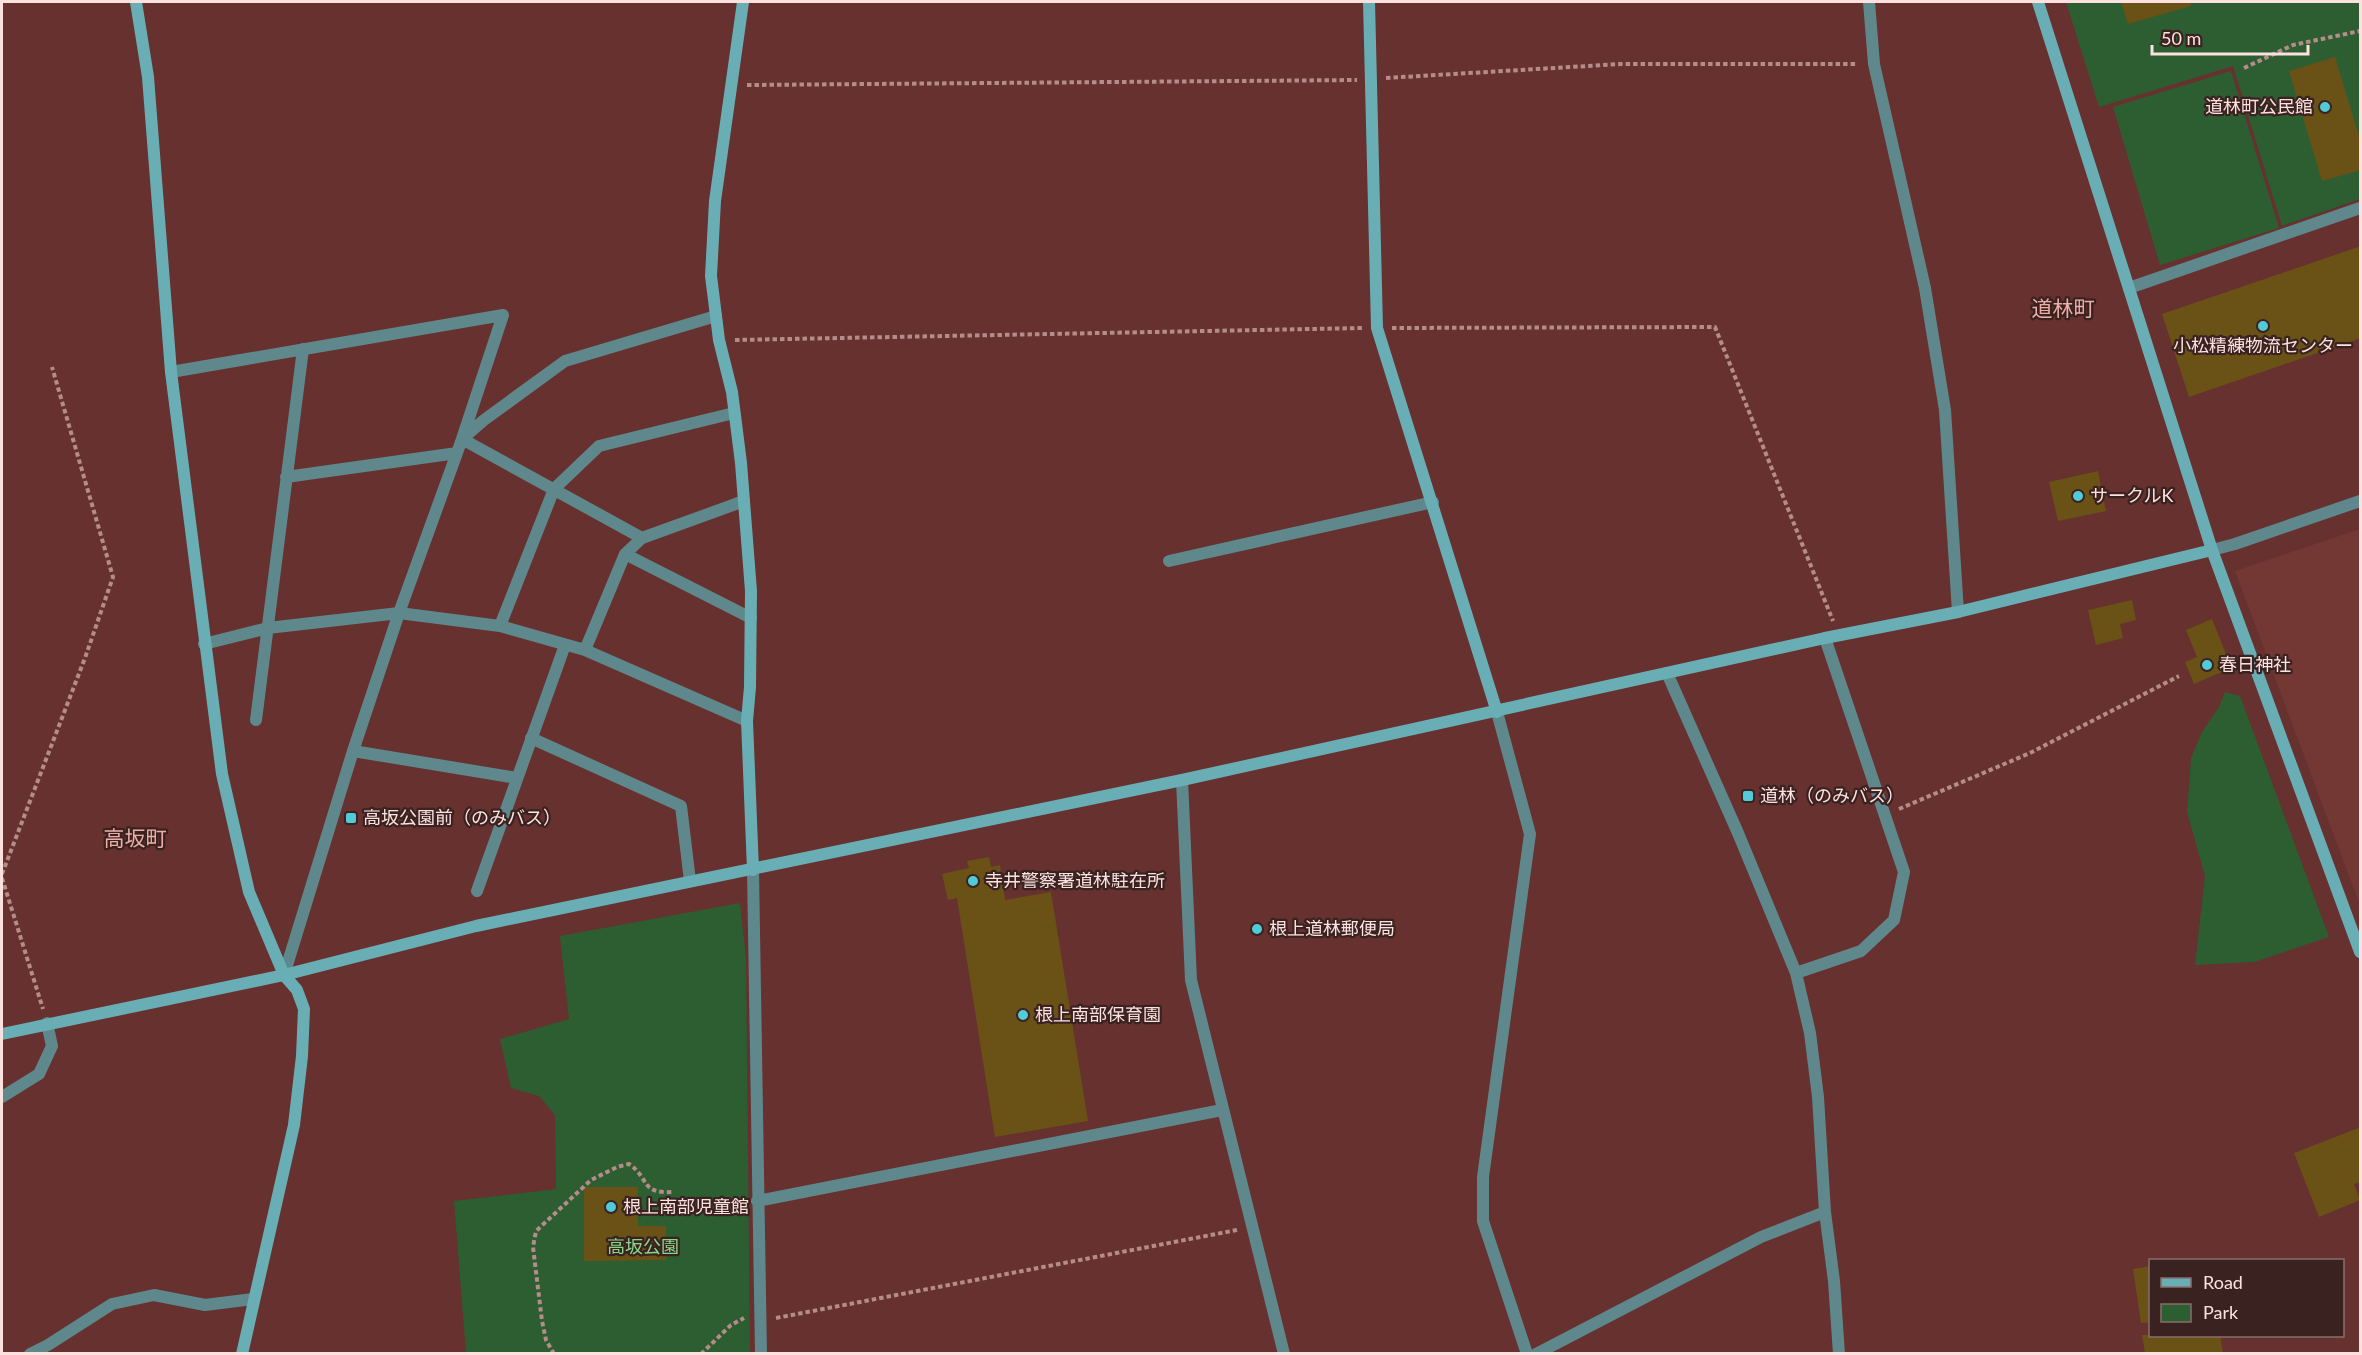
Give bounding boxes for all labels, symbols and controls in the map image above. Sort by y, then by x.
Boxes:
scale bar [2152,18,2308,56]
text: 50 m [2161,27,2201,49]
place label: 道林町公民館 [2205,95,2313,117]
marker: 道林町公民館 [2318,100,2332,114]
district label: 道林町 [2032,295,2095,320]
marker: 小松精練物流センター [2256,319,2270,333]
place label: 小松精練物流センター [2173,334,2353,356]
place label: サークルK [2090,484,2173,506]
marker: サークルK [2071,489,2085,503]
place label: 春日神社 [2219,653,2291,675]
marker: 春日神社 [2200,658,2214,672]
place label: 道林（のみバス） [1760,784,1904,806]
marker: 道林（のみバス） [1741,789,1755,803]
place label: 高坂公園前（のみバス） [363,806,561,828]
marker: 高坂公園前（のみバス） [344,811,358,825]
district label: 高坂町 [104,825,167,850]
place label: 寺井警察署道林駐在所 [985,869,1165,891]
marker: 寺井警察署道林駐在所 [966,874,980,888]
place label: 根上道林郵便局 [1269,917,1395,939]
marker: 根上道林郵便局 [1250,922,1264,936]
place label: 根上南部保育園 [1035,1003,1161,1025]
marker: 根上南部保育園 [1016,1008,1030,1022]
place label: 根上南部児童館 [623,1195,749,1217]
marker: 根上南部児童館 [604,1200,618,1214]
park label: 高坂公園 [607,1235,679,1257]
legend [2149,1259,2344,1337]
text: Road [2203,1271,2243,1293]
text: Park [2203,1301,2239,1323]

